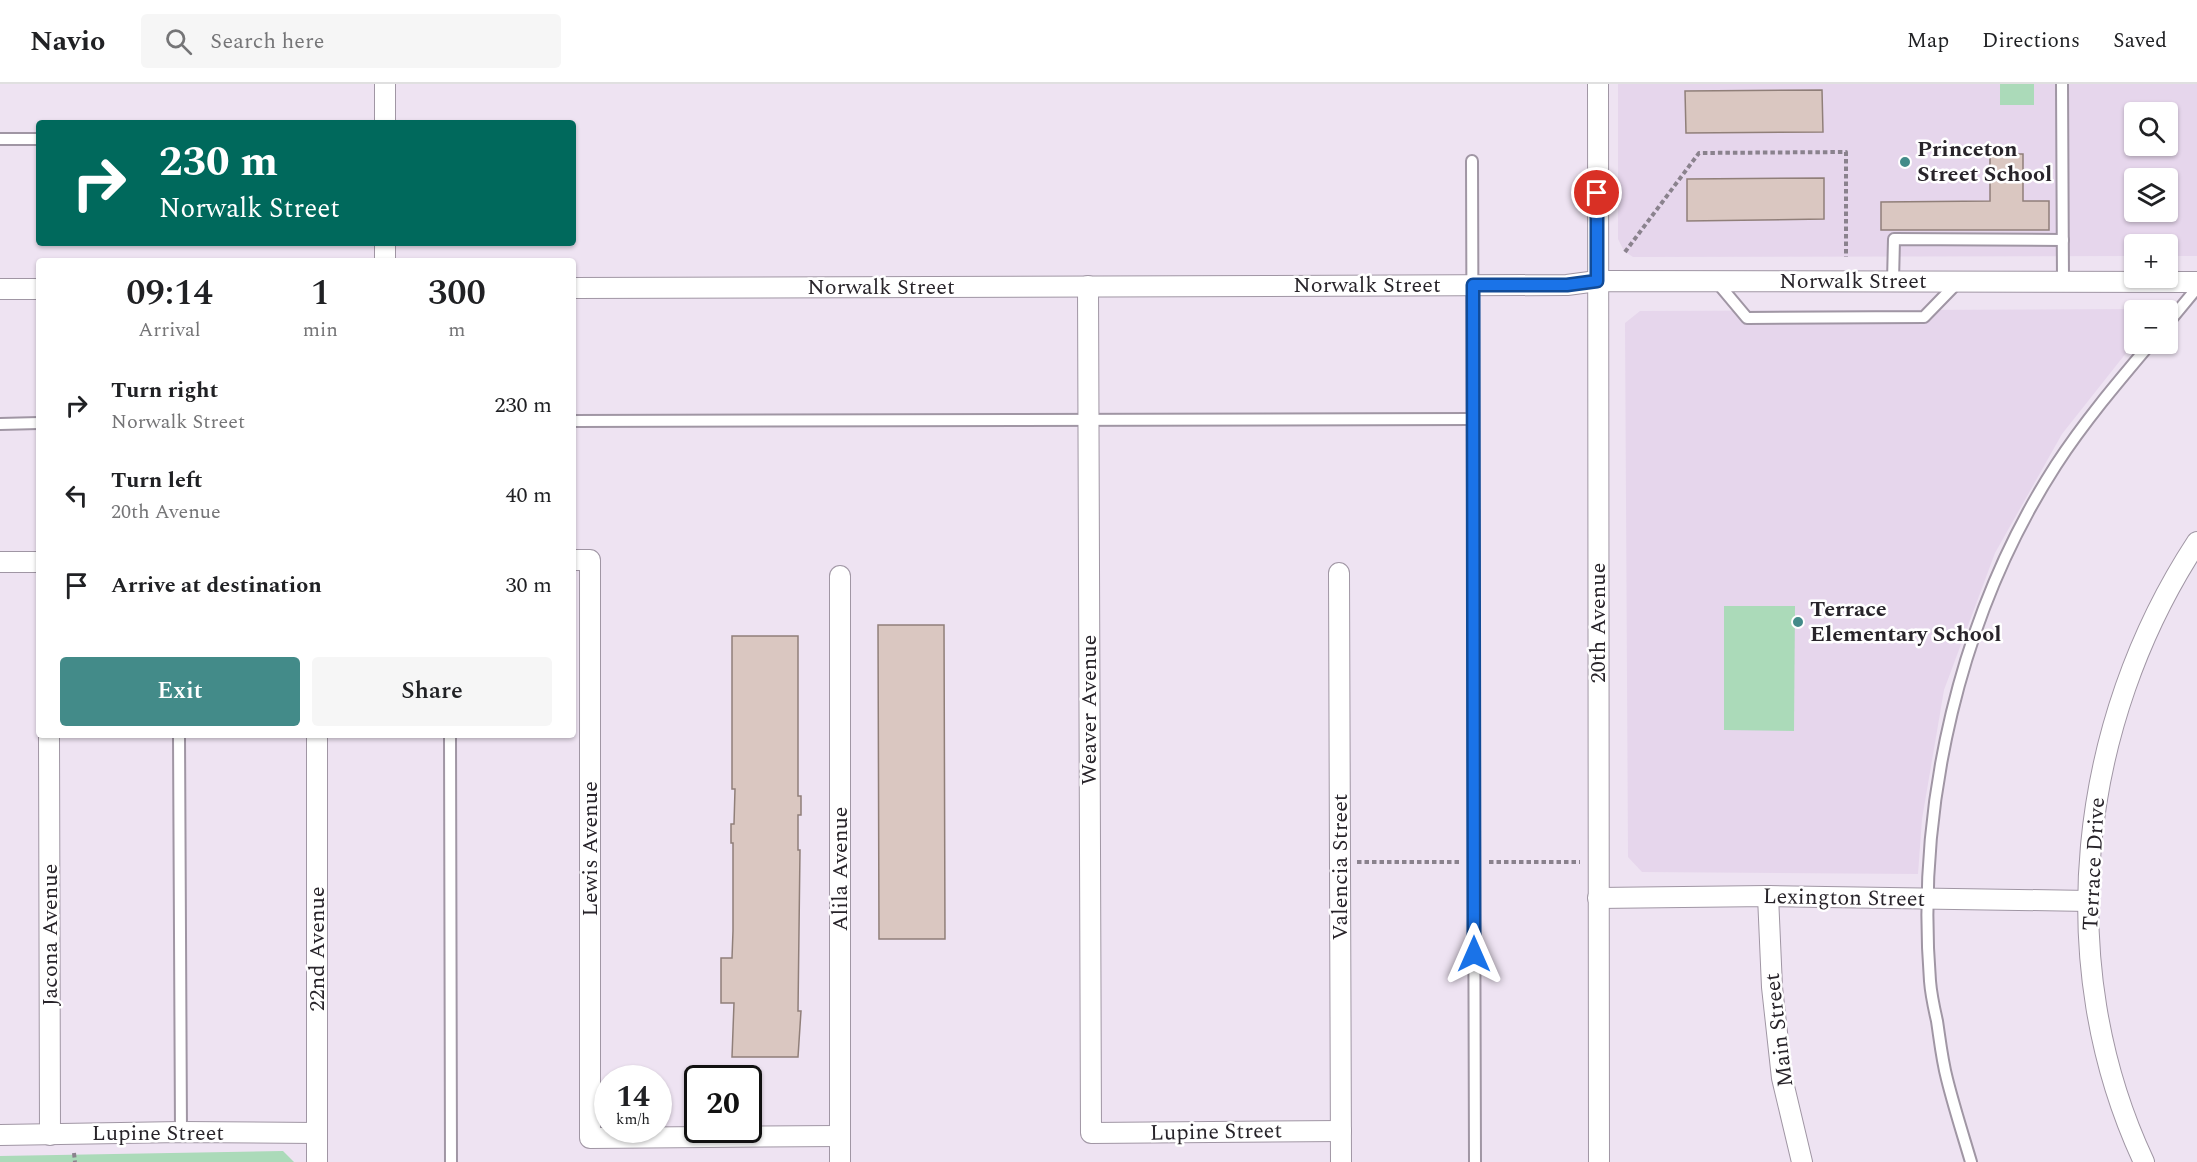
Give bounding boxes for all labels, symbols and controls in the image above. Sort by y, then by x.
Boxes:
search box [141,14,561,68]
text: Navio [30,20,105,63]
icon: search [162,25,195,58]
text: Search here [210,25,324,58]
text: Map [1907,25,1949,57]
text: Directions [1982,25,2080,57]
text: Saved [2113,25,2167,57]
map controls [2124,102,2178,354]
button: search [2124,102,2178,156]
text: 230 m [159,131,278,194]
place label: Princeton Street School [1917,133,2052,191]
icon: right [60,144,138,222]
marker: Princeton Street School [1898,155,1912,169]
pin [1571,167,1622,218]
button: layers [2124,168,2178,222]
icon: arrive [1580,176,1613,209]
text: Norwalk Street [159,188,340,230]
button: + [2124,234,2178,288]
street label: Norwalk Street [1779,265,1927,298]
text: 09:14 [126,266,213,321]
text: 1 [311,266,330,321]
text: 300 [428,266,486,321]
street label: Norwalk Street [1293,269,1441,302]
street label: Norwalk Street [807,271,955,304]
button: − [2124,300,2178,354]
text: Arrival [138,315,201,345]
text: min [303,315,338,345]
text: m [448,315,466,345]
text: Turn right [111,374,218,407]
icon: right [60,389,93,422]
text: 230 m [495,389,552,422]
text: Norwalk Street [111,407,245,437]
text: Turn left [111,464,203,497]
icon: left [60,479,93,512]
text: 40 m [506,479,552,512]
text: 20th Avenue [111,497,221,527]
street label: 20th Avenue [1582,563,1615,683]
icon: arrive [60,569,93,602]
text: Arrive at destination [111,569,322,602]
text: 30 m [506,569,552,602]
place label: Terrace Elementary School [1810,593,2001,651]
marker: Terrace Elementary School [1791,615,1805,629]
street label: Weaver Avenue [1073,635,1106,785]
button: Exit [60,657,300,726]
button: Share [312,657,552,726]
street label: Lewis Avenue [574,781,607,917]
street label: Valencia Street [1324,793,1357,941]
street label: Terrace Drive [2074,797,2114,931]
street label: Alila Avenue [824,807,857,931]
street label: Jacona Avenue [34,864,67,1006]
street label: Lexington Street [1762,880,1926,916]
street label: 22nd Avenue [301,886,334,1012]
position arrow [1442,922,1506,986]
street label: Main Street [1756,971,1802,1089]
speed limit sign: 20 [684,1065,762,1143]
text: 14 [616,1074,650,1120]
text: km/h [616,1108,650,1131]
street label: Lupine Street [1150,1114,1283,1150]
street label: Lupine Street [92,1117,224,1150]

